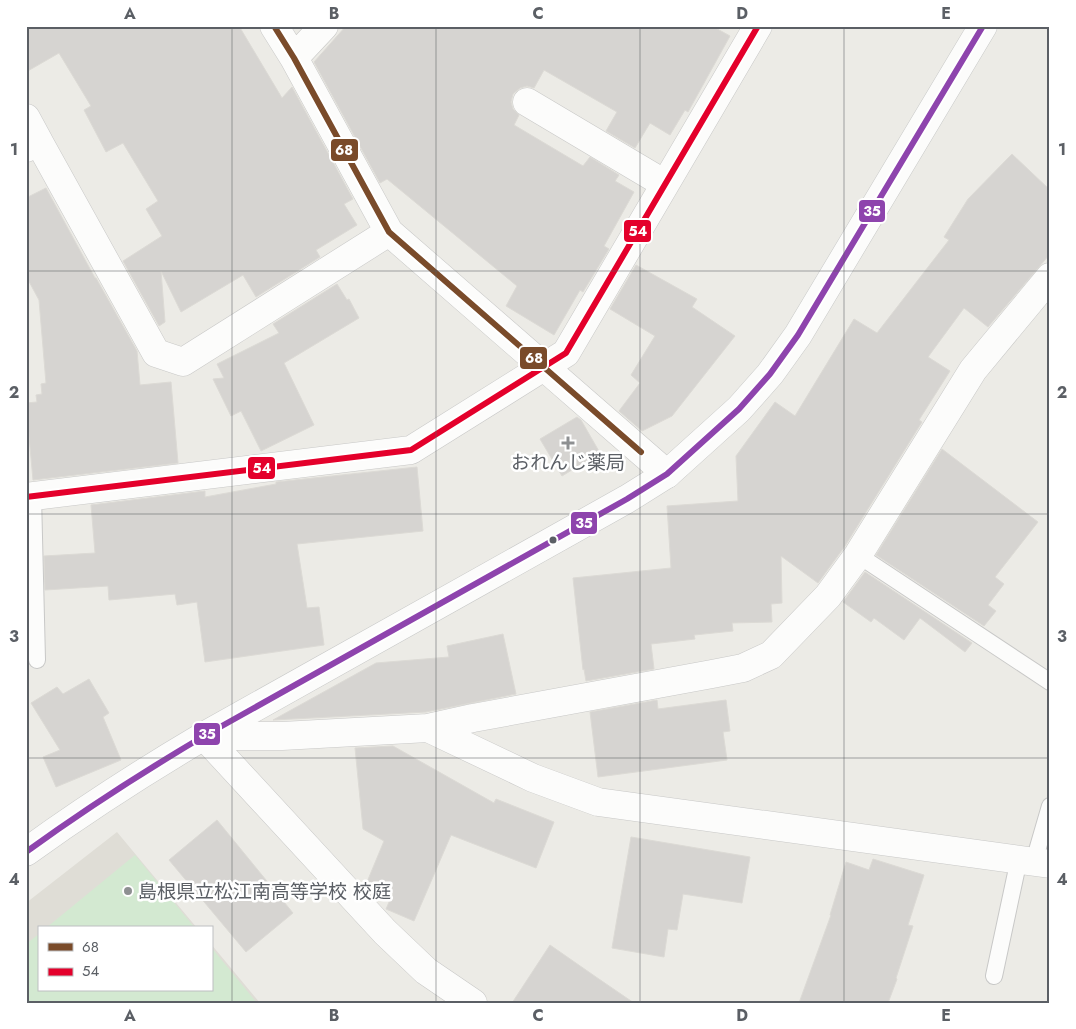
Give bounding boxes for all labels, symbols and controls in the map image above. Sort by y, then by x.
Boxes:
text: A [123,2,136,25]
text: B [329,2,339,25]
text: C [532,2,544,25]
text: D [736,2,748,25]
text: E [941,2,951,25]
text: 1 [10,138,18,161]
line badge: 68 [330,138,359,162]
text: 1 [1058,138,1066,161]
text: 68 [335,140,353,160]
line badge: 35 [858,199,886,223]
text: 35 [863,201,881,221]
line badge: 54 [623,219,652,243]
text: 54 [629,221,648,241]
line badge: 68 [519,346,548,370]
text: 68 [525,348,543,368]
text: 2 [9,381,19,404]
text: 2 [1057,381,1067,404]
marker: おれんじ薬局 [562,437,574,449]
place label: おれんじ薬局 [511,449,625,476]
line badge: 54 [247,456,276,480]
text: 54 [253,458,272,478]
line badge: 35 [570,511,598,535]
text: 35 [575,513,593,533]
unlabelled marker [548,535,558,545]
text: 3 [9,625,19,648]
text: 3 [1057,625,1067,648]
line badge: 35 [193,722,221,746]
text: 35 [198,724,216,744]
text: 4 [8,868,20,891]
text: 4 [1056,868,1068,891]
place label: 島根県立松江南高等学校 校庭 [138,878,391,905]
marker: 島根県立松江南高等学校 校庭 [122,885,134,897]
legend [38,926,212,992]
text: 68 [82,936,99,958]
text: 54 [82,960,99,982]
text: A [123,1004,136,1027]
text: B [329,1004,339,1027]
text: C [532,1004,544,1027]
text: D [736,1004,748,1027]
text: E [941,1004,951,1027]

